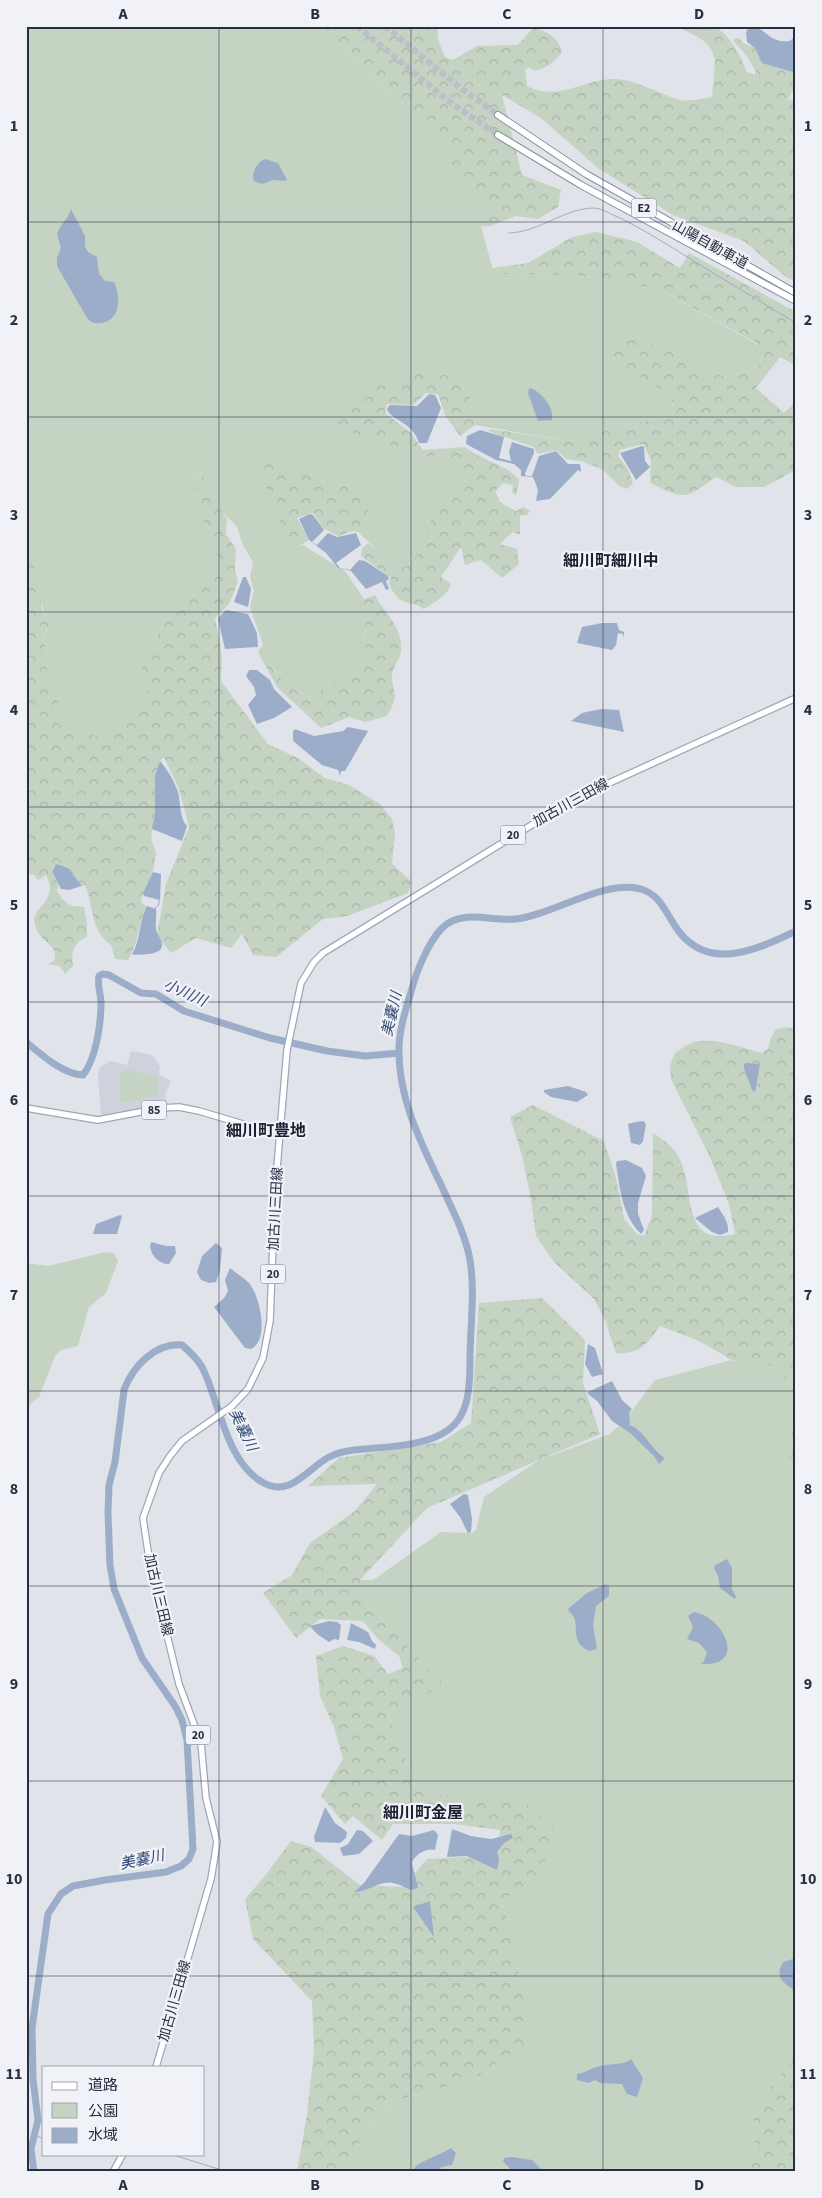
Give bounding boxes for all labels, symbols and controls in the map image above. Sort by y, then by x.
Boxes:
text: A [117,3,128,25]
text: B [310,3,320,25]
text: C [502,3,512,25]
text: D [694,3,704,25]
text: 1 [10,115,18,137]
text: 1 [804,115,812,137]
road number: E2 [632,198,656,218]
street label: 山陽自動車道 [668,216,752,274]
text: 2 [10,309,18,331]
text: 2 [804,309,812,331]
text: 3 [10,504,18,526]
text: 3 [804,504,812,526]
district label: 細川町細川中 [563,550,659,572]
text: 4 [10,699,19,721]
text: 4 [804,699,813,721]
street label: 加古川三田線 [529,774,613,832]
road number: 20 [500,826,526,844]
text: 5 [10,894,18,916]
text: 5 [804,894,812,916]
water label: 小川川 [160,974,212,1013]
water label: 美嚢川 [377,988,408,1038]
text: 6 [10,1089,18,1111]
text: 6 [804,1089,812,1111]
road number: 85 [142,1100,166,1120]
district label: 細川町豊地 [226,1120,306,1142]
street label: 加古川三田線 [264,1167,288,1251]
road number: 20 [260,1264,286,1284]
text: 7 [10,1284,18,1306]
text: 7 [804,1284,812,1306]
water label: 美嚢川 [224,1405,263,1457]
text: 8 [10,1478,18,1500]
text: 8 [804,1478,812,1500]
street label: 加古川三田線 [139,1552,177,1638]
text: 9 [10,1673,18,1695]
text: 9 [804,1673,812,1695]
road number: 20 [186,1726,210,1744]
district label: 細川町金屋 [383,1802,463,1824]
water label: 美嚢川 [118,1845,168,1875]
text: 10 [6,1868,22,1890]
text: 10 [800,1868,816,1890]
street label: 加古川三田線 [154,1958,196,2044]
text: 11 [6,2063,22,2085]
text: 11 [800,2063,816,2085]
legend [42,2066,205,2156]
text: 道路 [88,2075,118,2096]
text: 公園 [88,2101,118,2122]
text: 水域 [88,2125,118,2146]
text: A [117,2174,128,2196]
text: B [310,2174,320,2196]
text: C [502,2174,512,2196]
text: D [694,2174,704,2196]

